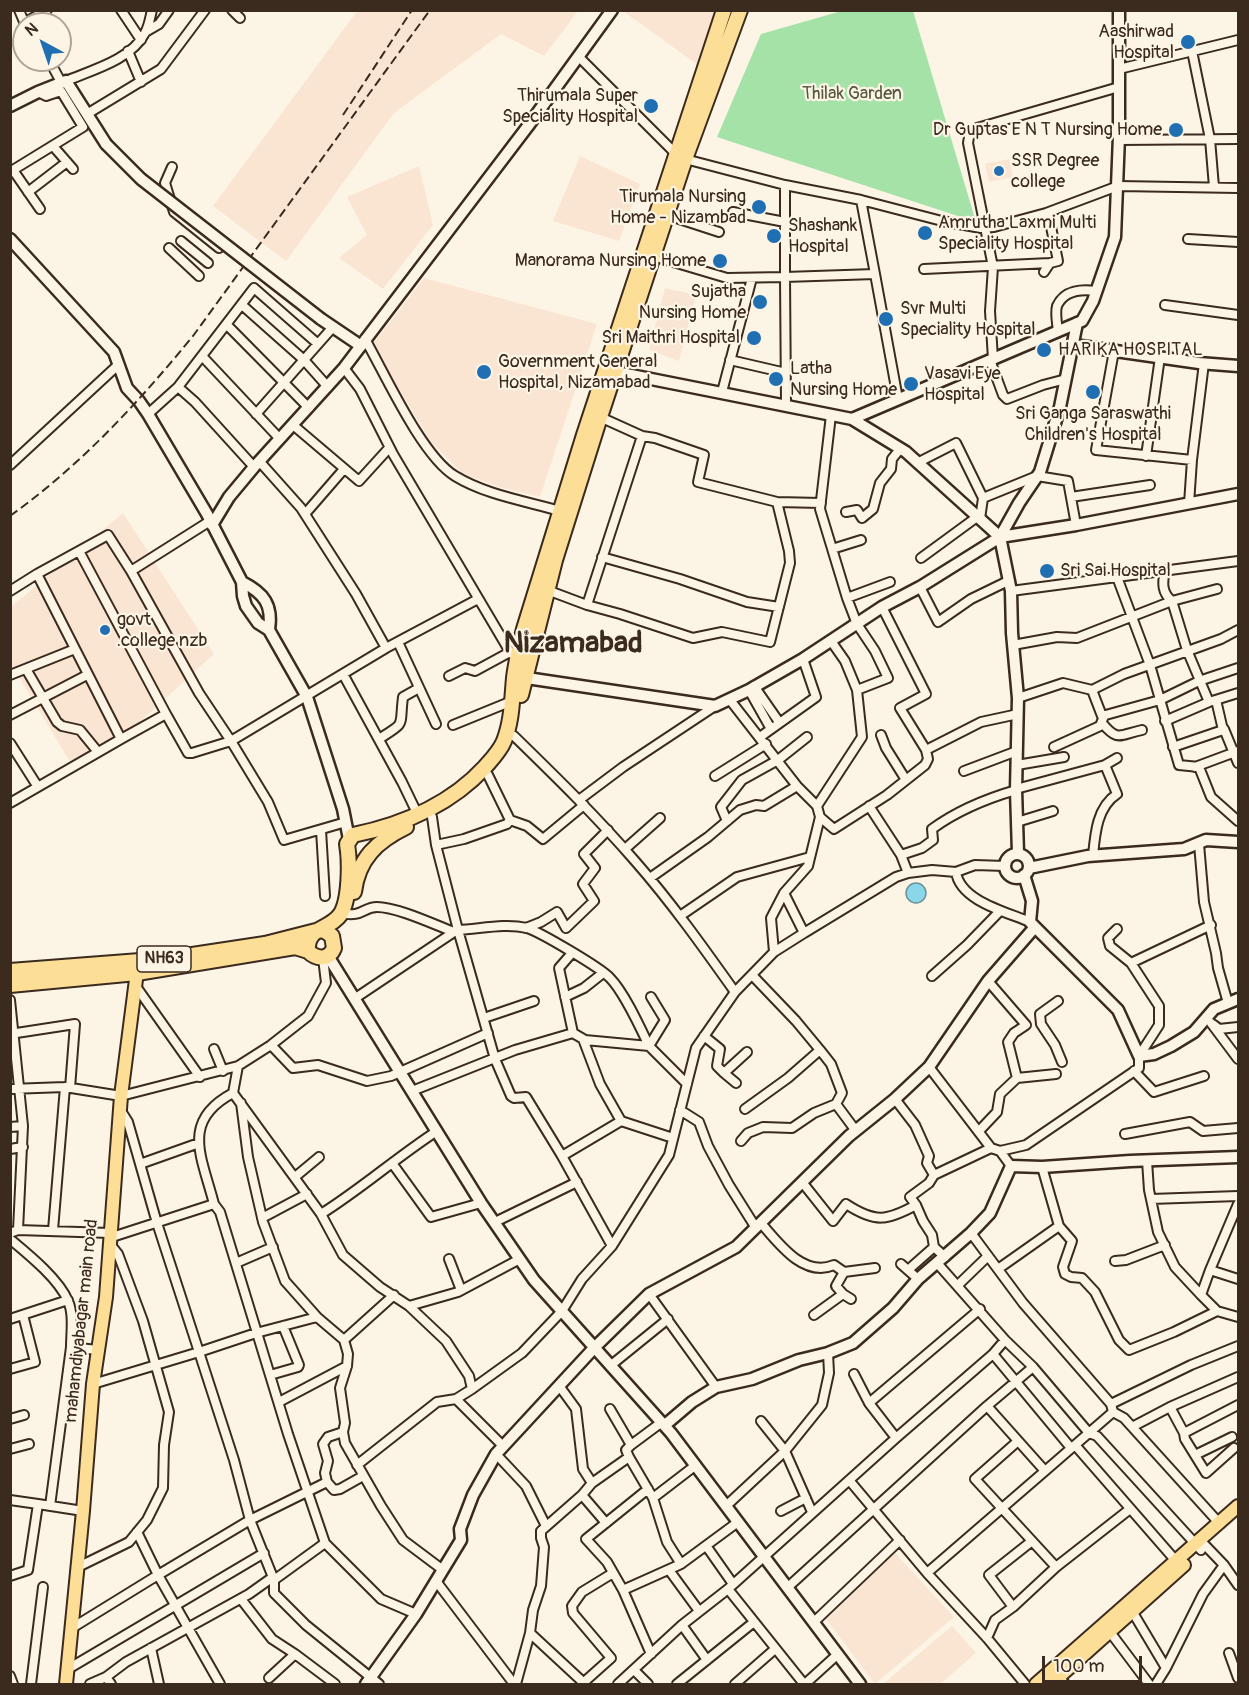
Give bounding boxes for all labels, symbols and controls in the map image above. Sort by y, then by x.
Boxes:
north arrow [12,12,72,72]
text: N [21,19,42,41]
place label: Aashirwad Hospital [1098,21,1174,63]
marker: Aashirwad Hospital [1179,33,1197,51]
park label: Thilak Garden [802,83,902,105]
place label: Thirumala Super Speciality Hospital [502,85,638,128]
marker: Thirumala Super Speciality Hospital [642,97,660,115]
place label: Dr Guptas E N T Nursing Home [933,119,1162,141]
marker: Dr Guptas E N T Nursing Home [1167,121,1185,139]
place label: SSR Degree college [1011,150,1099,192]
marker: SSR Degree college [992,164,1006,178]
place label: Tirumala Nursing Home - Nizambad [610,186,746,228]
marker: Tirumala Nursing Home - Nizambad [750,198,768,216]
place label: Amrutha Laxmi Multi Speciality Hospital [938,212,1096,254]
place label: Shashank Hospital [788,215,857,258]
marker: Amrutha Laxmi Multi Speciality Hospital [916,224,934,242]
marker: Shashank Hospital [765,227,783,245]
place label: Manorama Nursing Home [515,250,706,272]
marker: Manorama Nursing Home [711,252,729,270]
place label: Sujatha Nursing Home [639,281,746,324]
marker: Sujatha Nursing Home [751,293,769,311]
place label: Svr Multi Speciality Hospital [900,298,1036,340]
marker: Svr Multi Speciality Hospital [877,310,895,328]
place label: Sri Maithri Hospital [601,327,740,349]
marker: Sri Maithri Hospital [745,329,763,347]
place label: HARIKA HOSPITAL [1058,339,1203,361]
marker: HARIKA HOSPITAL [1035,341,1053,359]
place label: Government General Hospital, Nizamabad [498,351,657,394]
place label: Latha Nursing Home [790,358,897,400]
marker: Government General Hospital, Nizamabad [475,363,493,381]
place label: Vasavi Eye Hospital [924,363,1001,406]
marker: Latha Nursing Home [767,370,785,388]
marker: Vasavi Eye Hospital [902,375,920,393]
marker: Sri Ganga Saraswathi Children's Hospital [1084,383,1102,401]
place label: Sri Ganga Saraswathi Children's Hospital [1015,403,1171,446]
place label: Sri Sai Hospital [1060,560,1171,582]
marker: Sri Sai Hospital [1038,562,1056,580]
place label: govt .college nzb [117,609,207,652]
marker: govt .college nzb [98,623,112,637]
district label: Nizamabad [503,626,643,662]
road number: NH63 [137,946,191,972]
street label: mahamdiyabagar main road [61,1218,103,1424]
scale bar [1045,1644,1146,1682]
text: 100 m [1053,1655,1105,1678]

